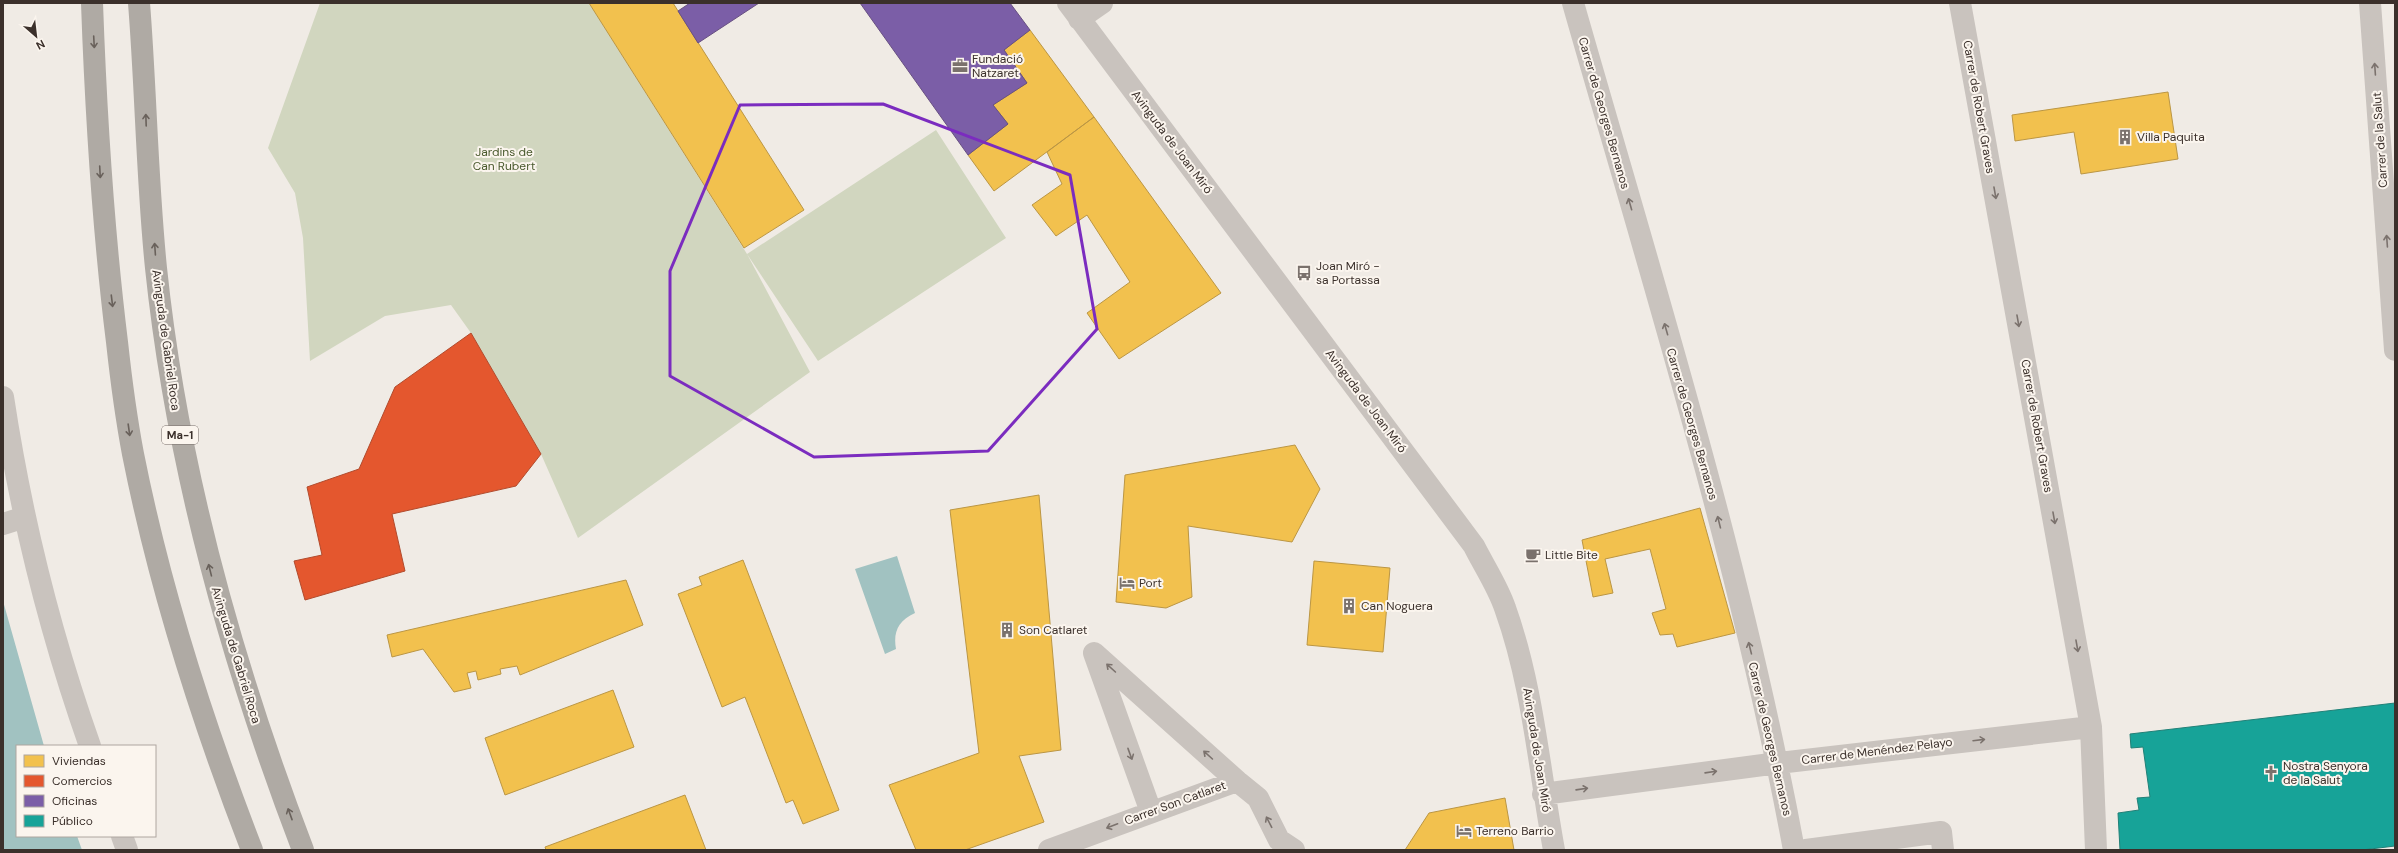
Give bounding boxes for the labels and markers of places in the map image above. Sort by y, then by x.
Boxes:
place label: Fundació Natzaret [972,51,1023,81]
office icon: Fundació Natzaret [951,57,969,75]
building icon: Villa Paquita [2116,128,2134,146]
place label: Villa Paquita [2137,129,2205,145]
place label: Joan Miró - sa Portassa [1316,258,1380,288]
bus stop icon: Joan Miró - sa Portassa [1295,264,1313,282]
cafe icon: Little Bite [1524,546,1542,564]
place label: Little Bite [1545,547,1598,563]
hotel icon: Port [1118,574,1136,592]
place label: Port [1139,575,1162,591]
building icon: Can Noguera [1340,597,1358,615]
place label: Can Noguera [1361,598,1433,614]
building icon: Son Catlaret [998,621,1016,639]
place label: Son Catlaret [1019,622,1088,638]
place label: Nostra Senyora de la Salut [2283,758,2368,788]
church icon: Nostra Senyora de la Salut [2262,764,2280,782]
hotel icon: Terreno Barrio [1455,822,1473,840]
place label: Terreno Barrio [1476,823,1554,839]

